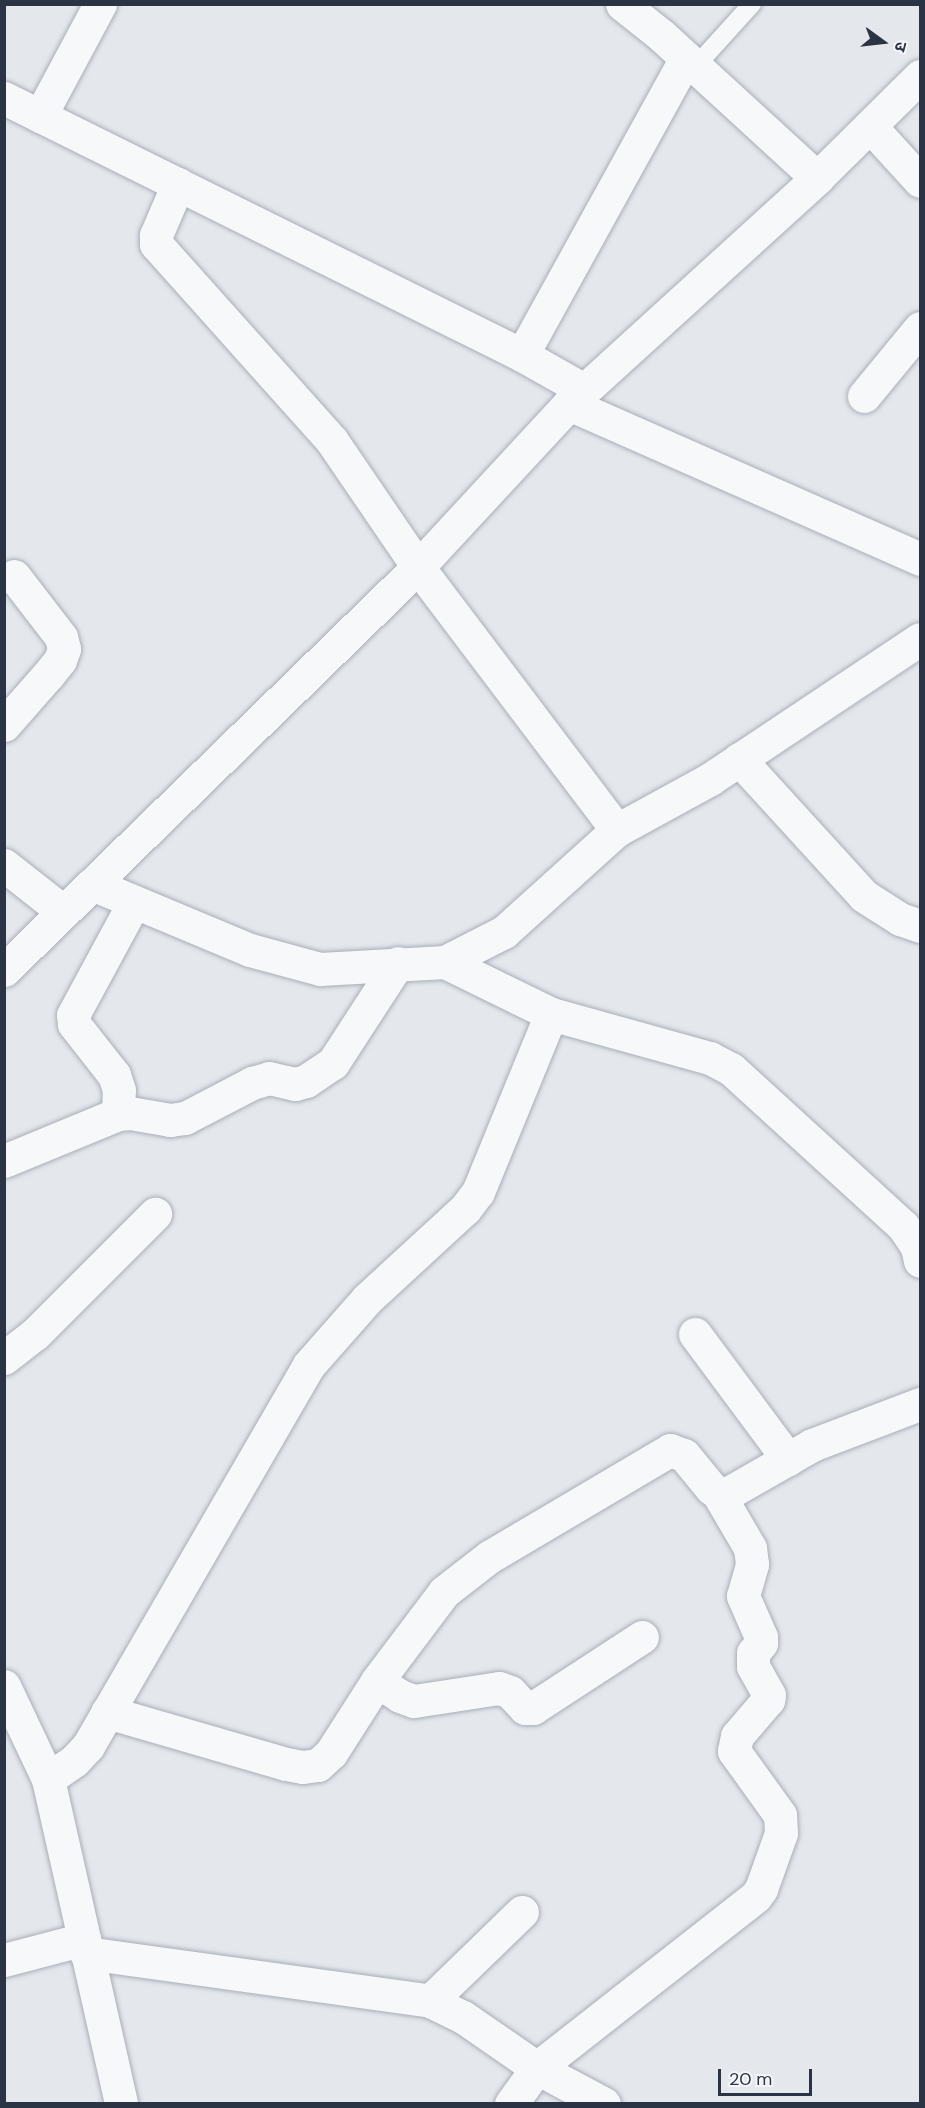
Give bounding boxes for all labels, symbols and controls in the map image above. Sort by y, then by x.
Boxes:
north arrow [853,12,913,72]
text: उ [890,40,912,54]
scale bar [721,2057,816,2095]
text: 20 m [729,2067,772,2091]

